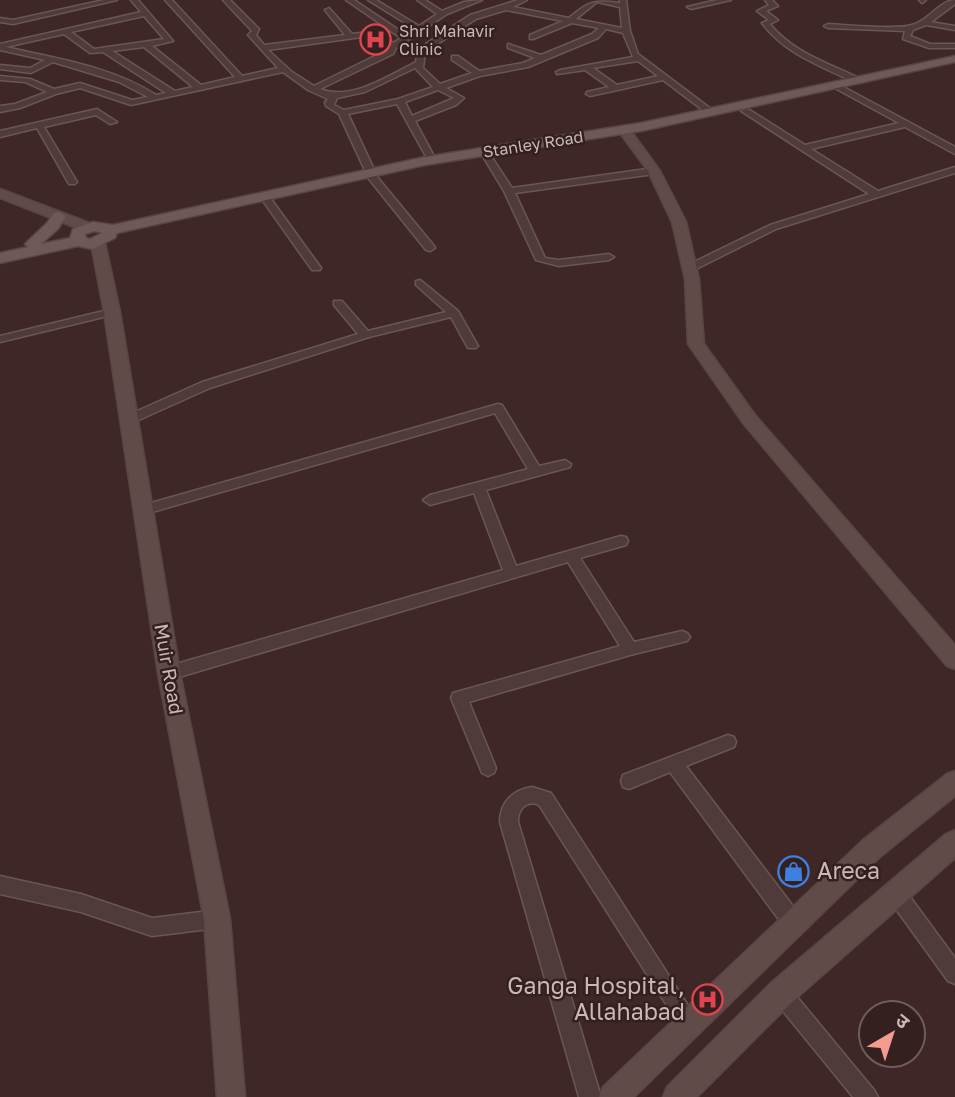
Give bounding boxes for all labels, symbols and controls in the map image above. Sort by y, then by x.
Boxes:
place label: Shri Mahavir Clinic [399,21,494,59]
hospital icon: Shri Mahavir Clinic [359,23,393,57]
street label: Stanley Road [481,126,585,162]
street label: Muir Road [150,622,189,716]
shop icon: Areca [777,854,811,888]
place label: Areca [817,856,880,884]
place label: Ganga Hospital, Allahabad [507,971,685,1025]
hospital icon: Ganga Hospital, Allahabad [691,982,725,1016]
north arrow [857,999,927,1069]
text: उ [891,1008,915,1033]

